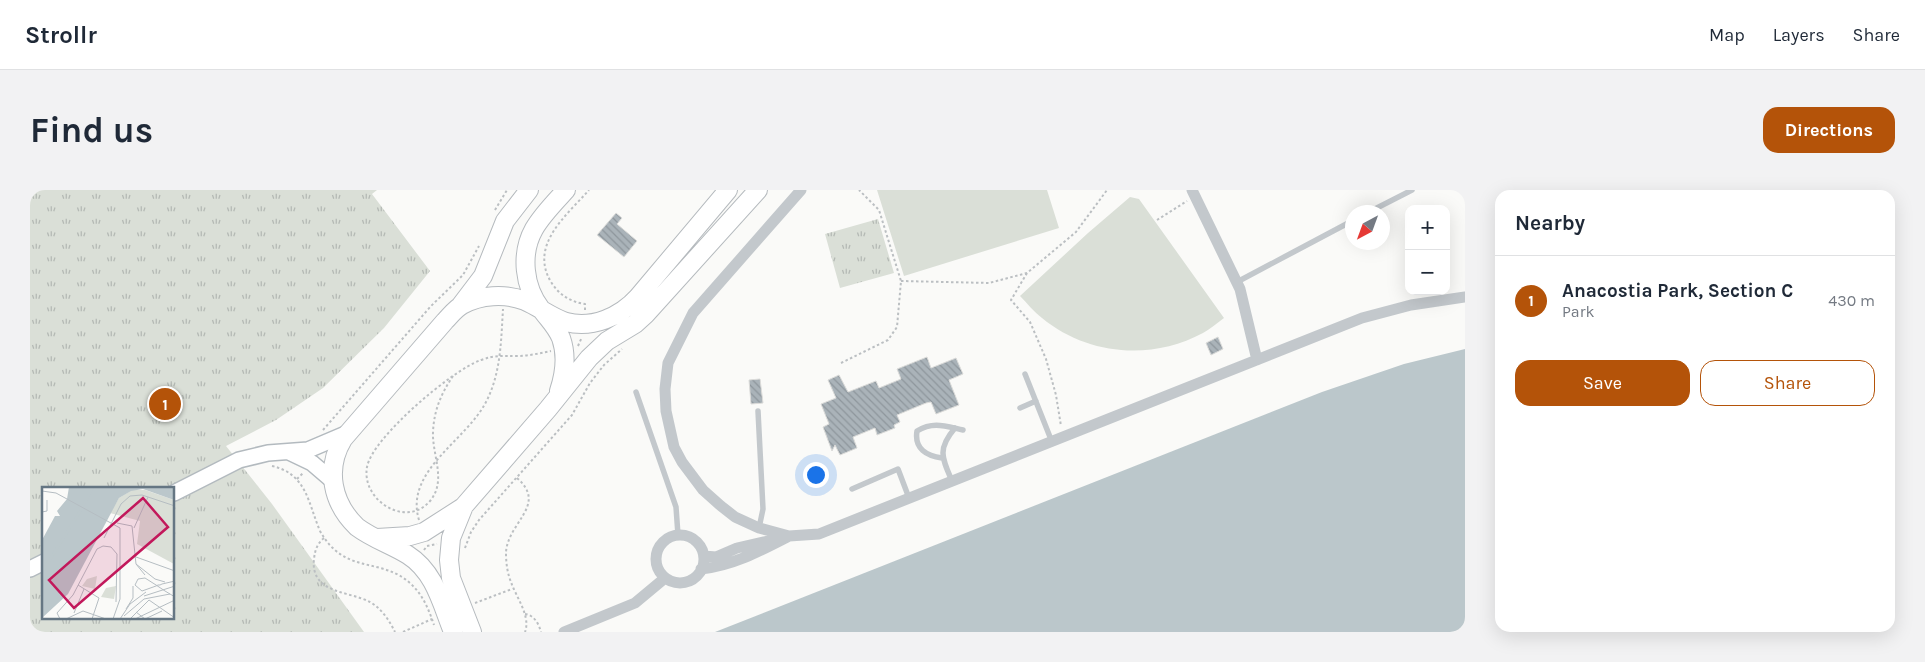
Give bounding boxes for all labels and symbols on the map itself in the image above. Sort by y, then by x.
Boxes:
north arrow [1345,205,1390,250]
pin: 1 [149,385,181,423]
your location [803,462,829,488]
inset map [42,487,175,620]

